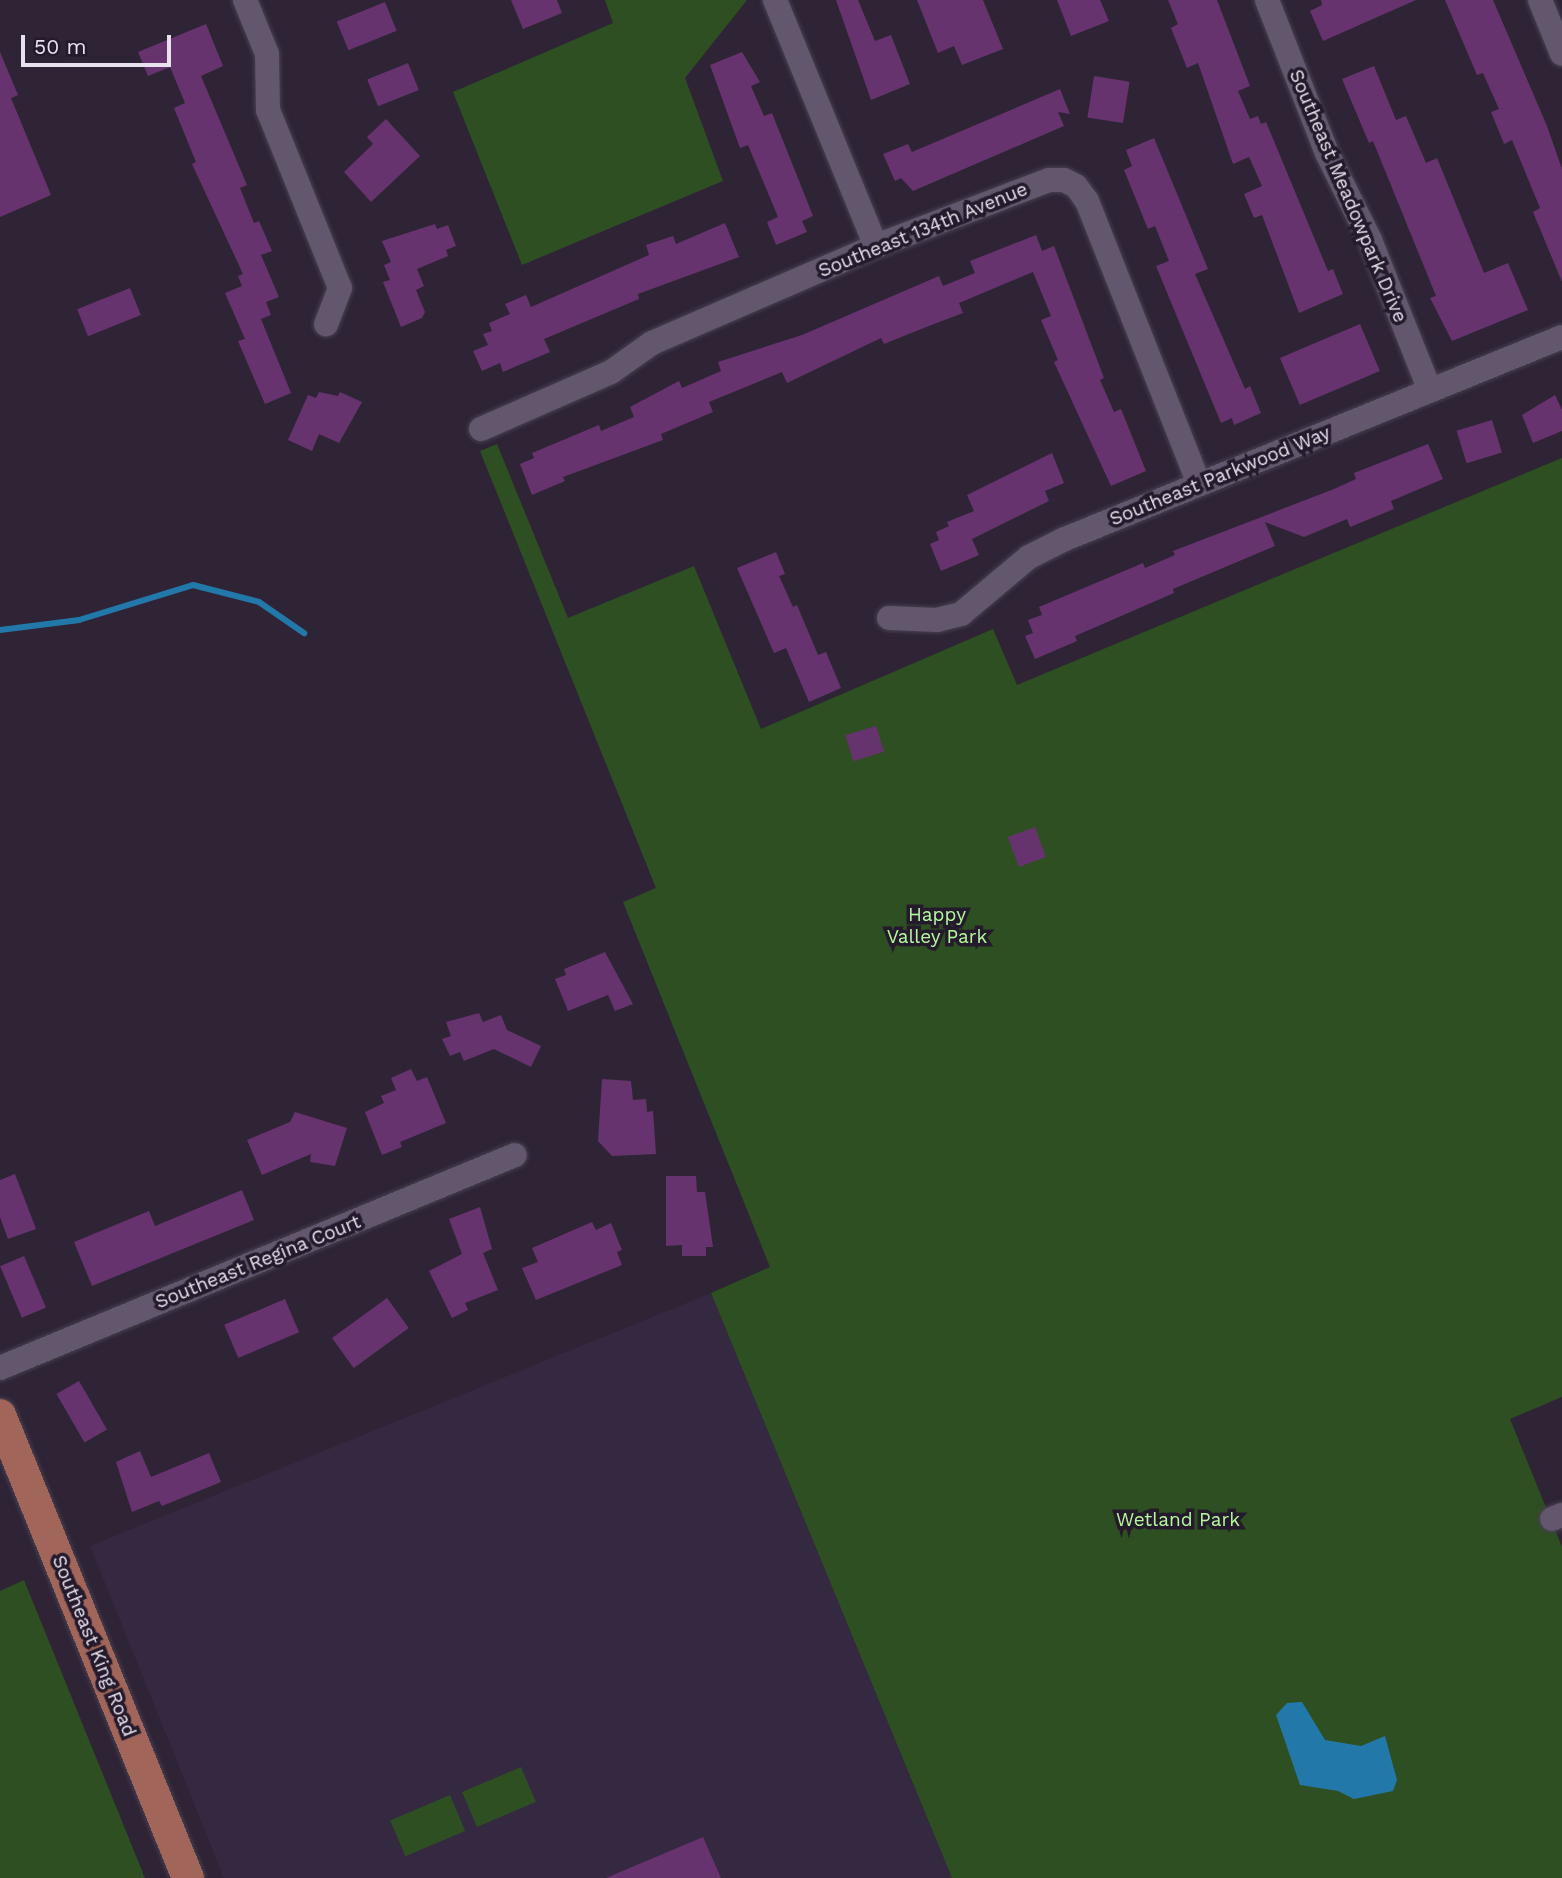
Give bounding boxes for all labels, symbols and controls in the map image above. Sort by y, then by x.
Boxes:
scale bar [24,21,175,65]
text: 50 m [34,34,86,59]
street label: Southeast Meadowpark Drive [1284,66,1412,326]
street label: Southeast 134th Avenue [815,177,1031,283]
street label: Southeast Parkwood Way [1106,421,1334,531]
park label: Happy Valley Park [886,904,988,948]
street label: Southeast Regina Court [152,1210,364,1314]
park label: Wetland Park [1116,1509,1240,1531]
street label: Southeast King Road [47,1552,141,1740]

